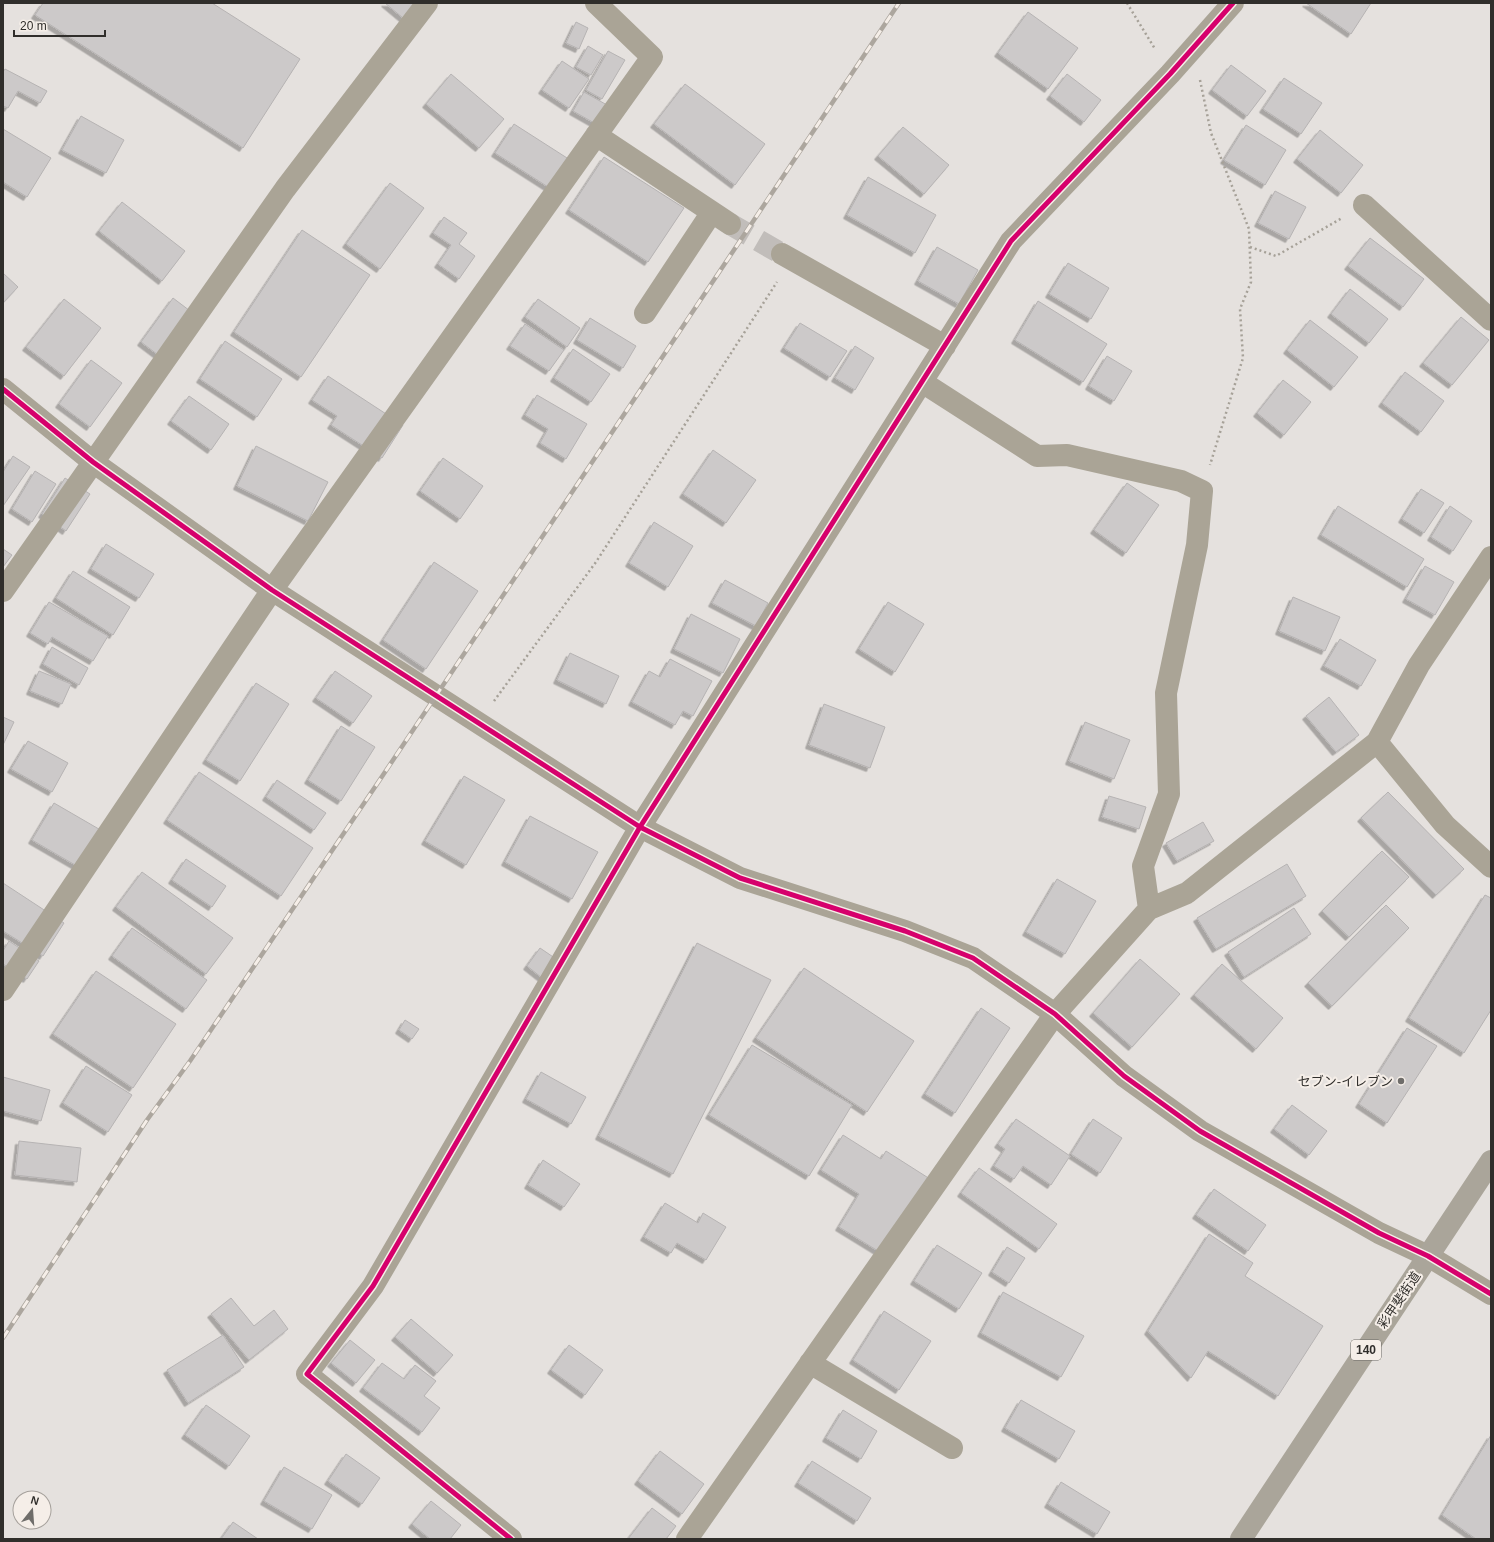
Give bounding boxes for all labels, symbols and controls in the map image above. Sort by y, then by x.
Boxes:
scale bar [14,12,105,38]
text: 20 m [20,19,47,33]
place label: セブン-イレブン [1298,1074,1393,1089]
marker: セブン-イレブン [1396,1076,1406,1086]
street label: 彩甲斐街道 [1375,1269,1423,1331]
road number: 140 [1351,1340,1381,1360]
north arrow [12,1490,52,1530]
text: N [29,1494,41,1507]

